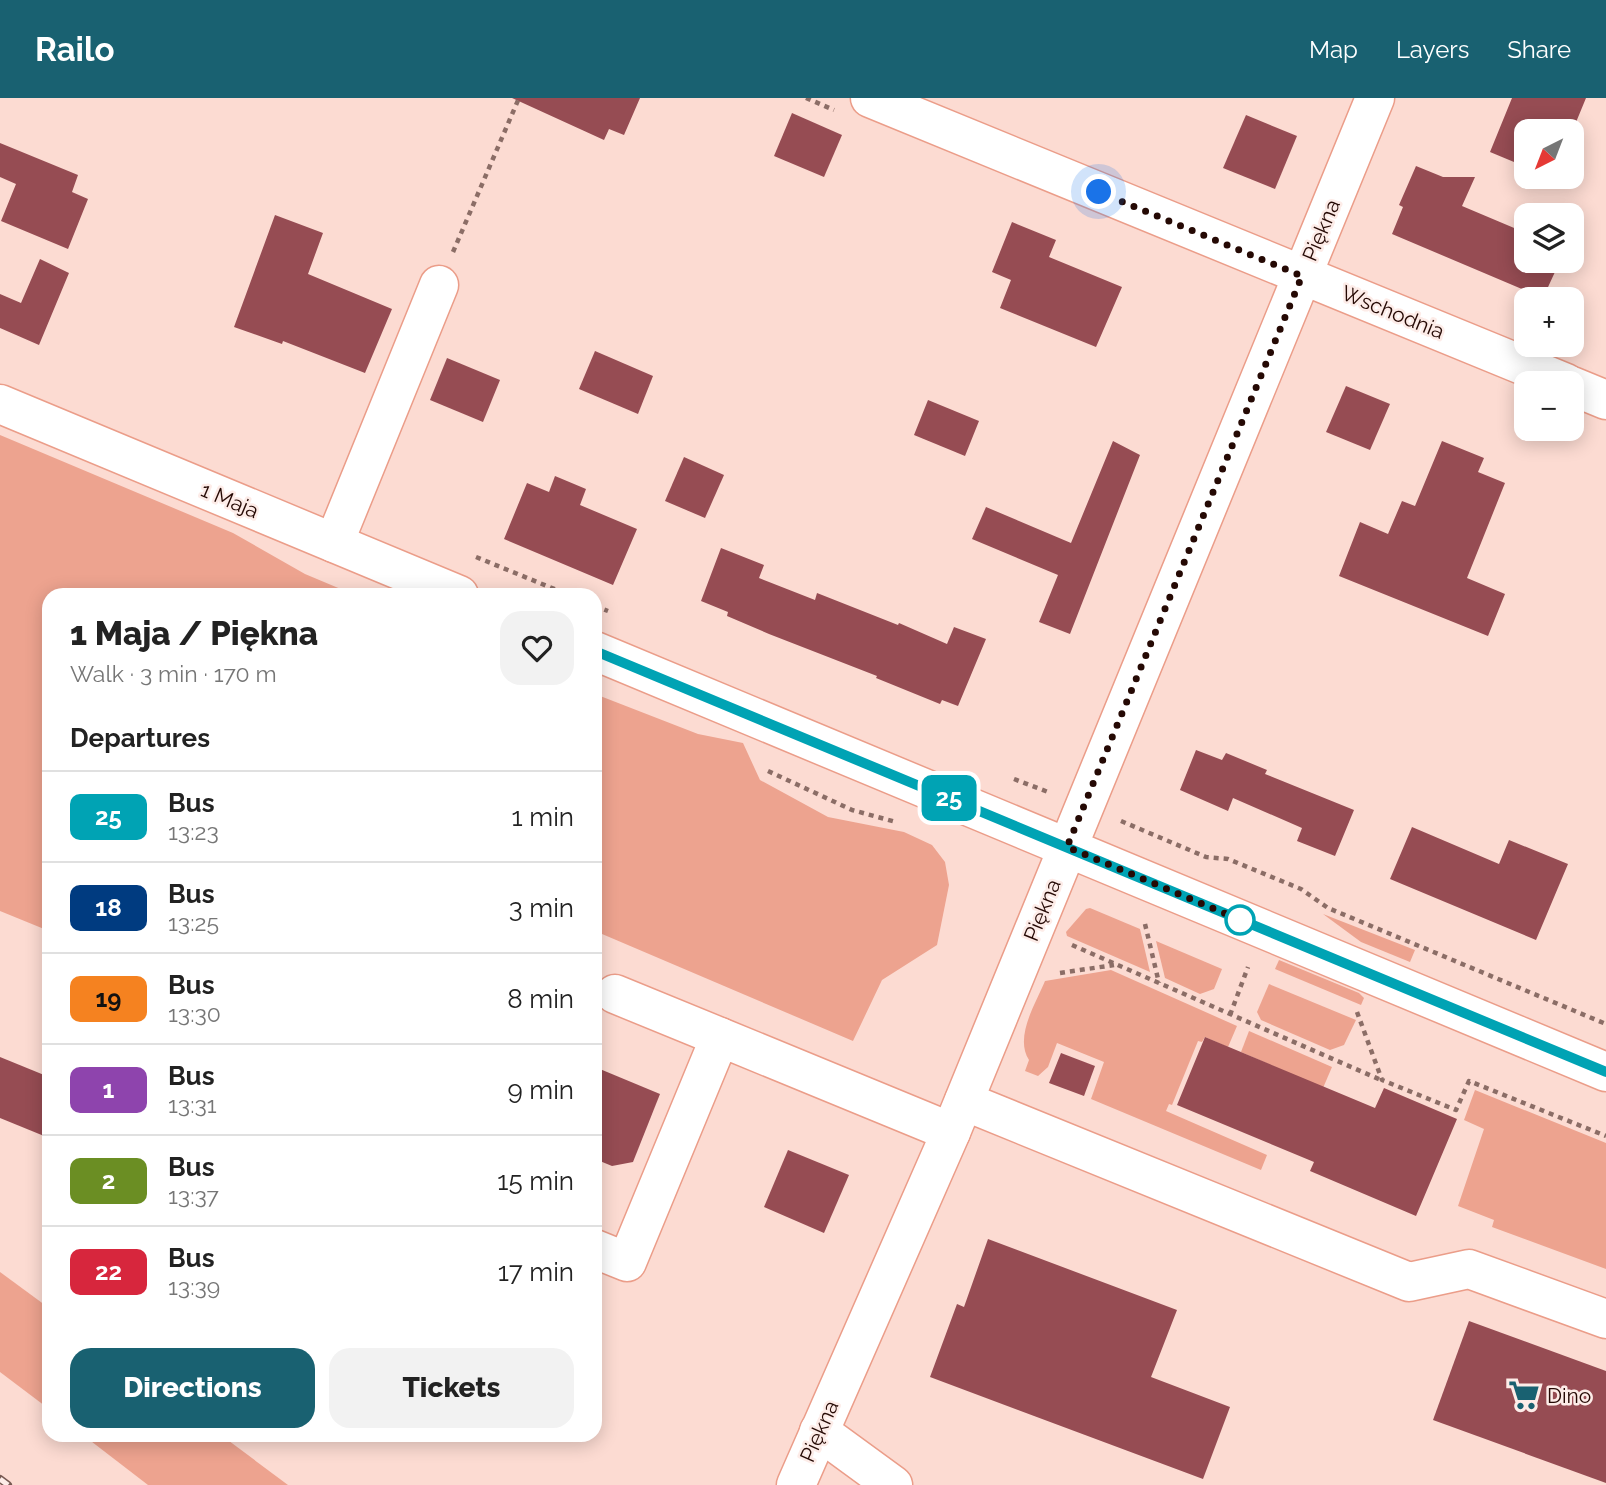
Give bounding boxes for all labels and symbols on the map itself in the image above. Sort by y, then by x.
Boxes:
north arrow [1514,119,1584,189]
your location [1081,174,1116,209]
street label: Piękna [1297,195,1345,265]
street label: Wschodnia [1338,280,1448,344]
street label: 1 Maja [197,477,263,523]
line badge: 25 [918,775,981,821]
street label: Piękna [1018,875,1066,945]
unlabelled marker [1225,905,1255,935]
supermarket icon: Dino [1507,1378,1541,1412]
place label: Dino [1547,1383,1591,1408]
street label: Piękna [794,1396,844,1466]

